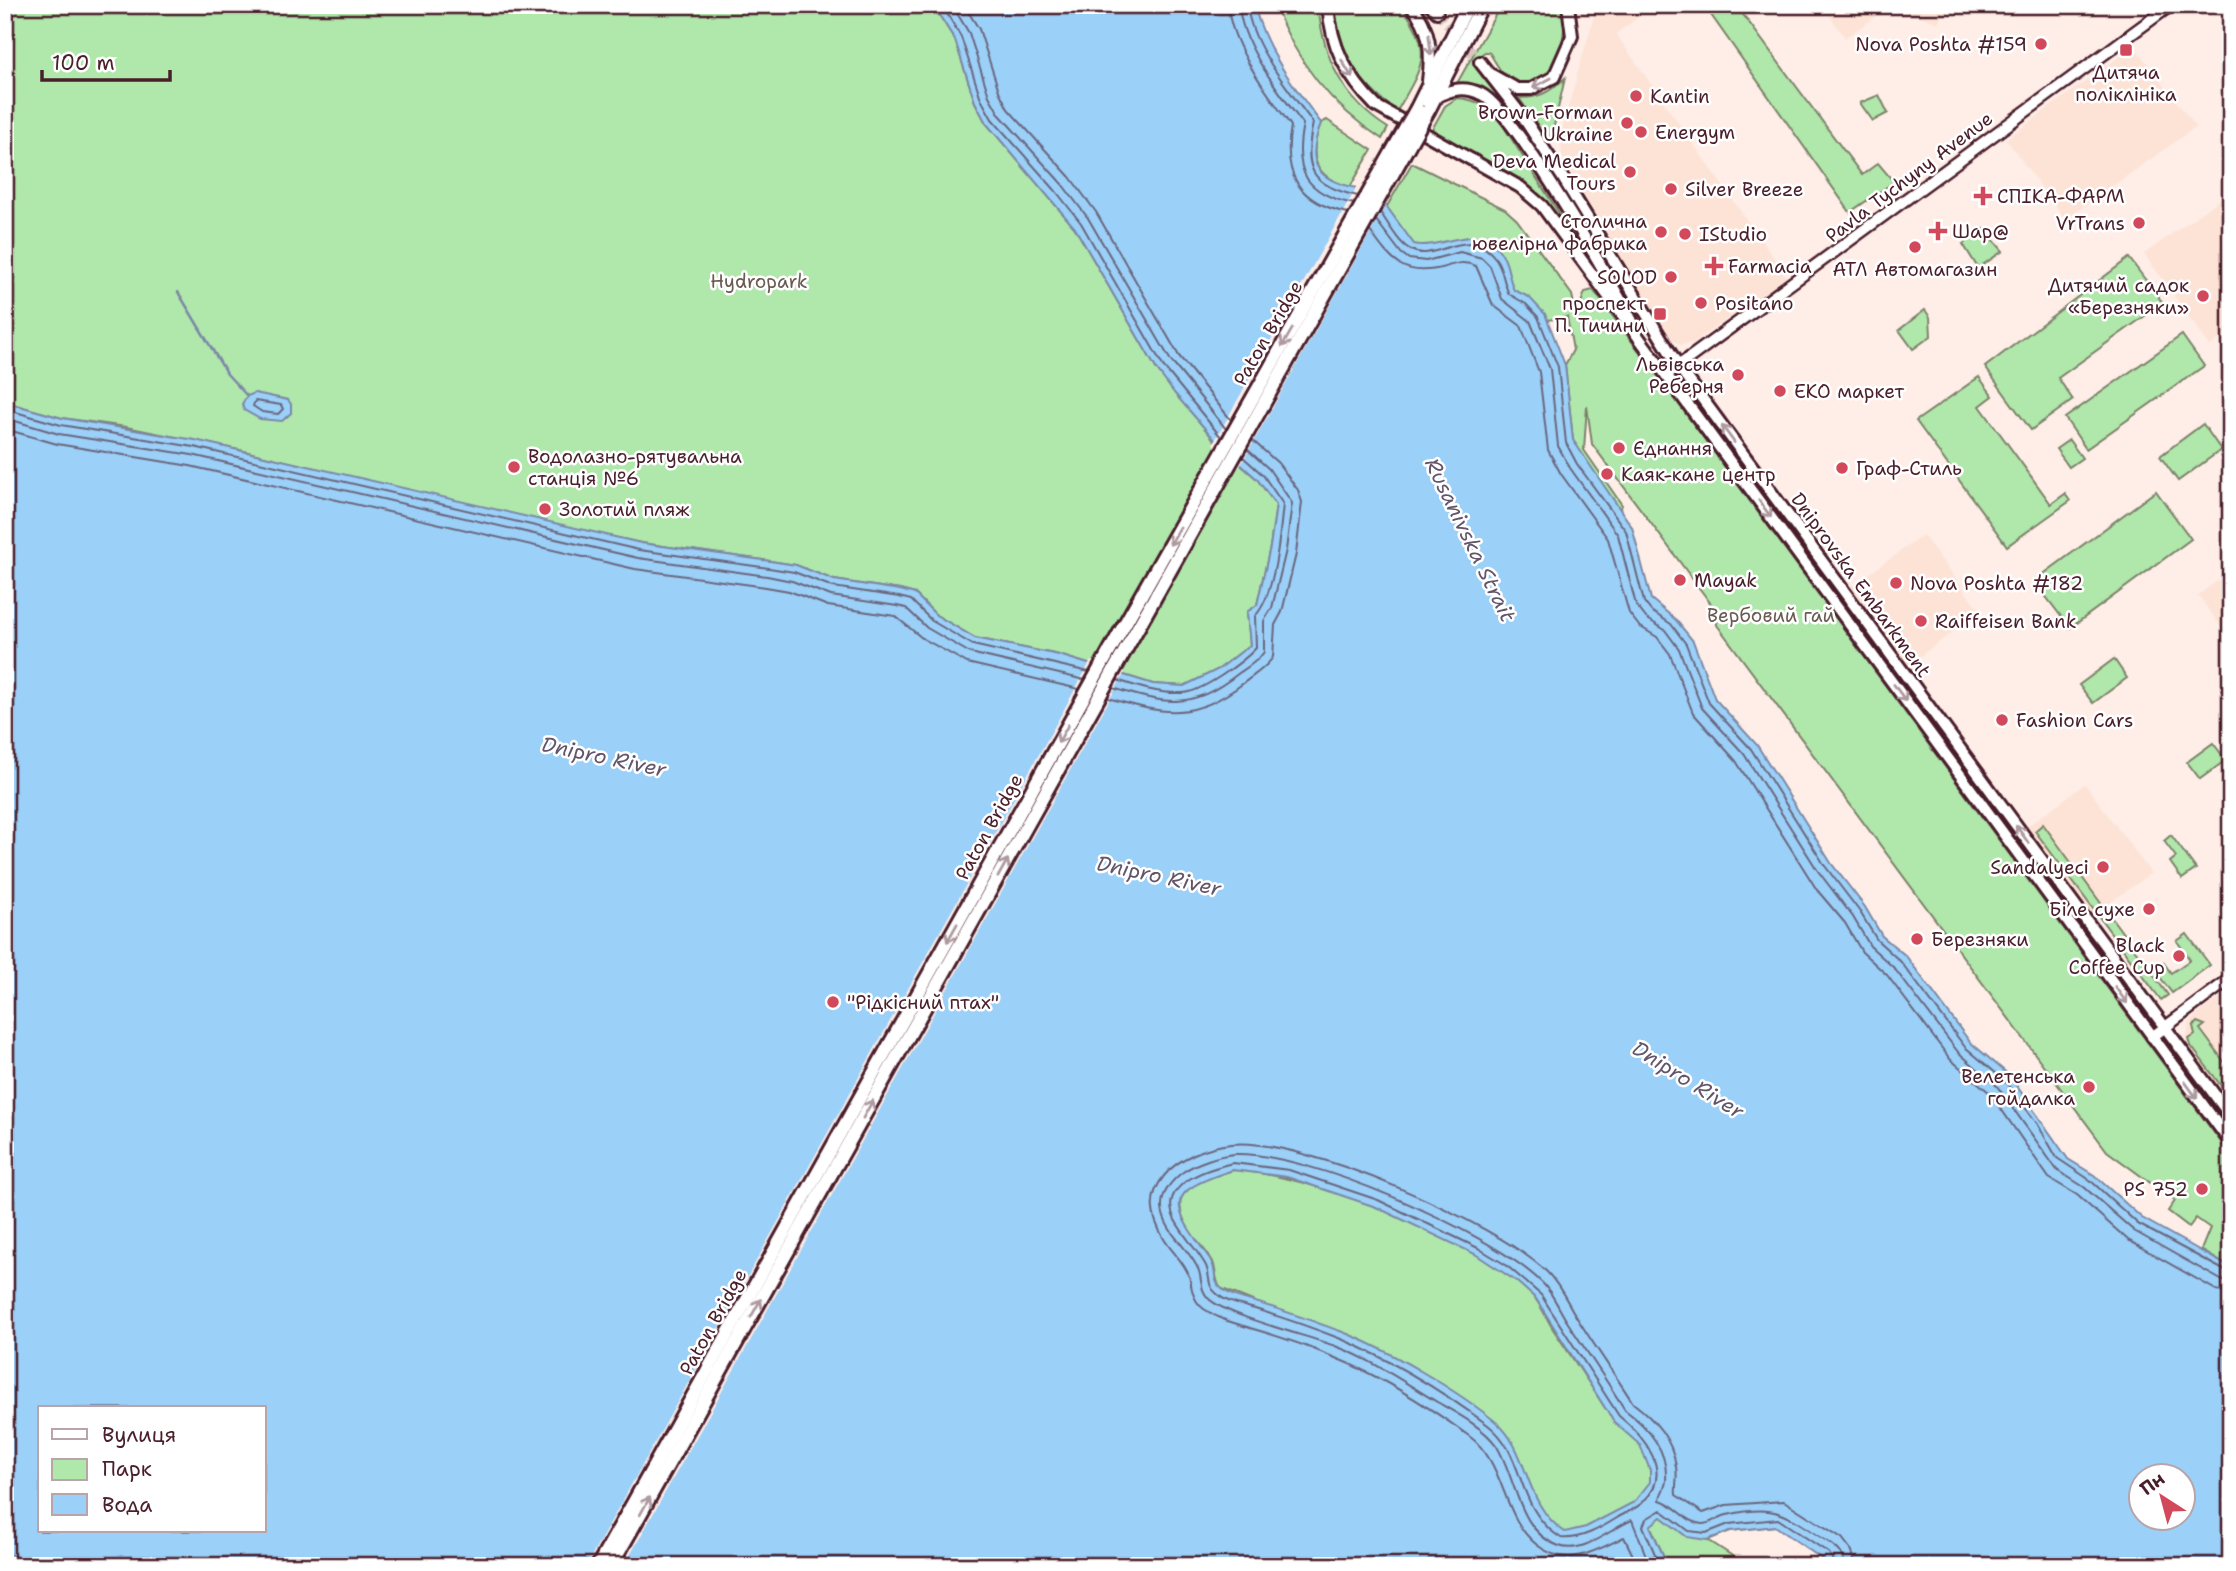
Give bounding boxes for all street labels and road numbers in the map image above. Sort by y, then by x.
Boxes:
street label: Pavla Tychyny Avenue [1820,106,1998,248]
street label: Paton Bridge [1228,276,1308,390]
street label: Dniprovska Embarkment [1785,488,1937,682]
street label: Paton Bridge [950,769,1028,885]
street label: Paton Bridge [674,1264,752,1380]

